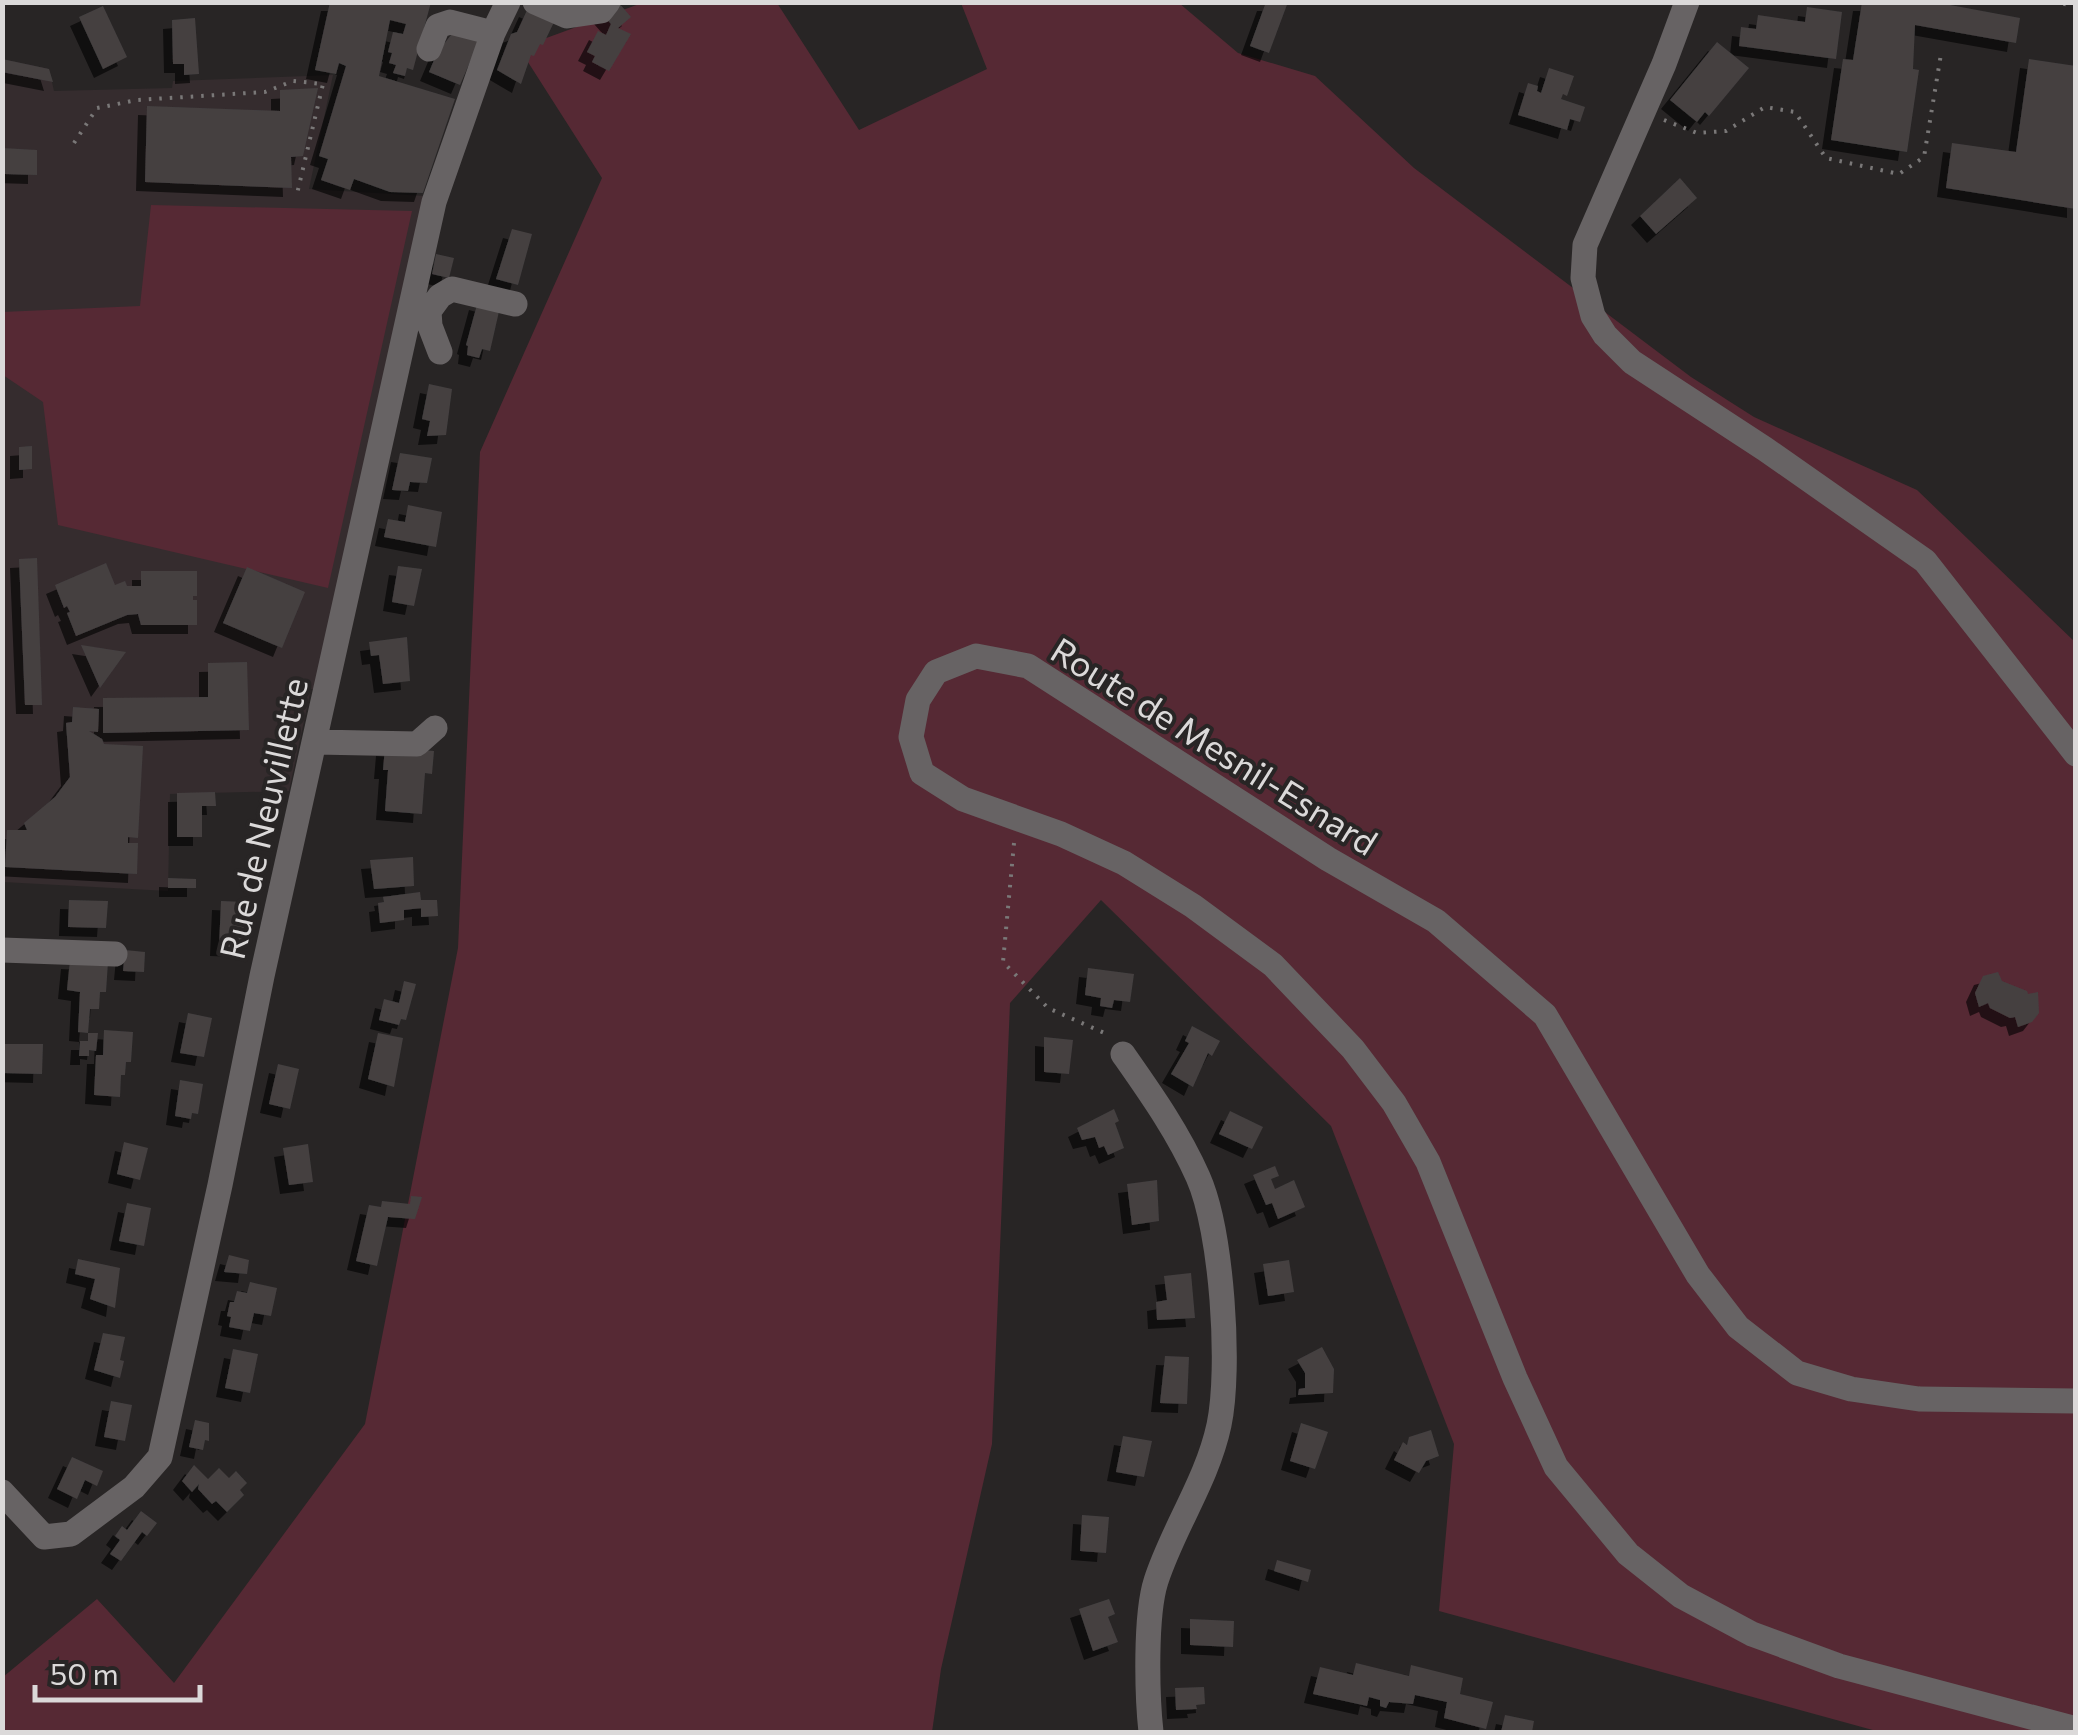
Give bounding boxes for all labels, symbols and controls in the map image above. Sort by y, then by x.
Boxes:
street label: Route de Mesnil-Esnard [1044,627,1386,863]
street label: Rue de Neuvillette [209,673,315,963]
scale bar [35,1640,200,1702]
text: 50 m [50,1654,119,1691]

